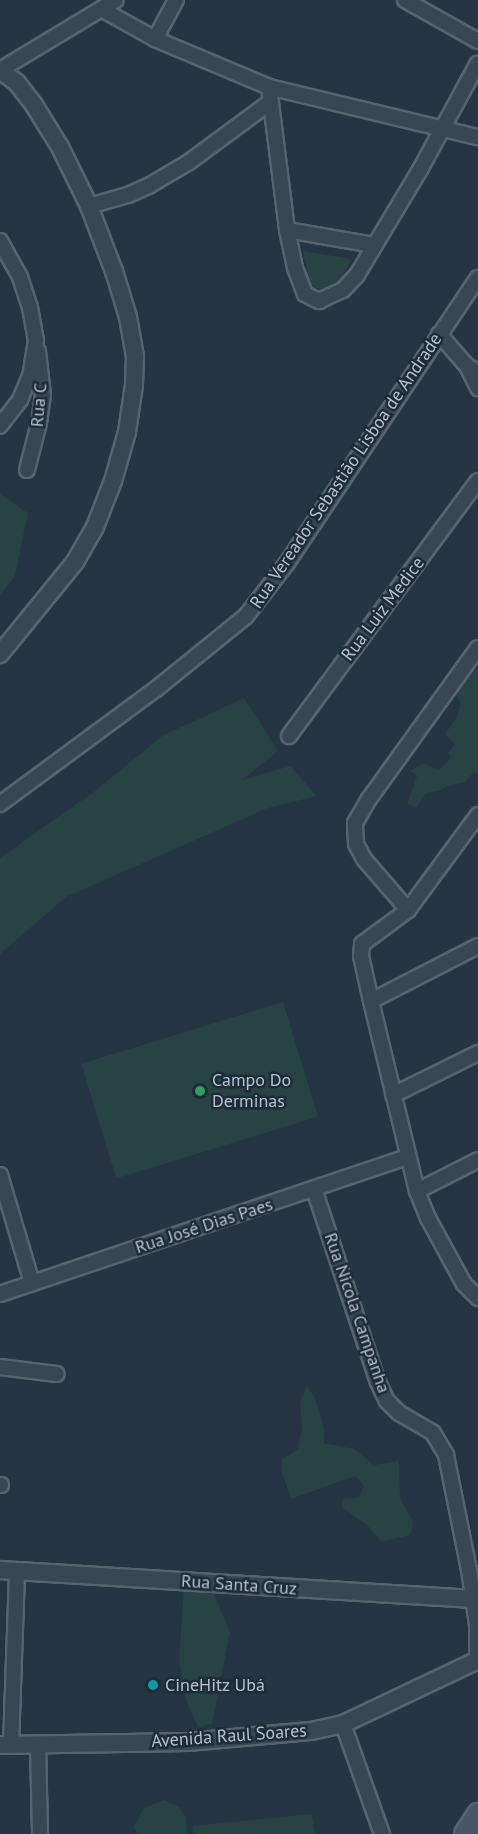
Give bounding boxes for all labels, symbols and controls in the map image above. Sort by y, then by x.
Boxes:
street label: Rua Vereador Sebastião Lisboa de Andrade [245,329,447,613]
street label: Rua C [26,382,52,428]
street label: Rua Luiz Medice [337,553,429,665]
place label: Campo Do Derminas [212,1070,291,1112]
marker: Campo Do Derminas [193,1084,207,1098]
street label: Rua José Dias Paes [132,1194,276,1258]
street label: Rua Nicola Campanha [319,1230,395,1396]
street label: Rua Santa Cruz [180,1570,298,1600]
place label: CineHitz Ubá [165,1674,265,1696]
marker: CineHitz Ubá [146,1678,160,1692]
street label: Avenida Raul Soares [151,1720,307,1752]

